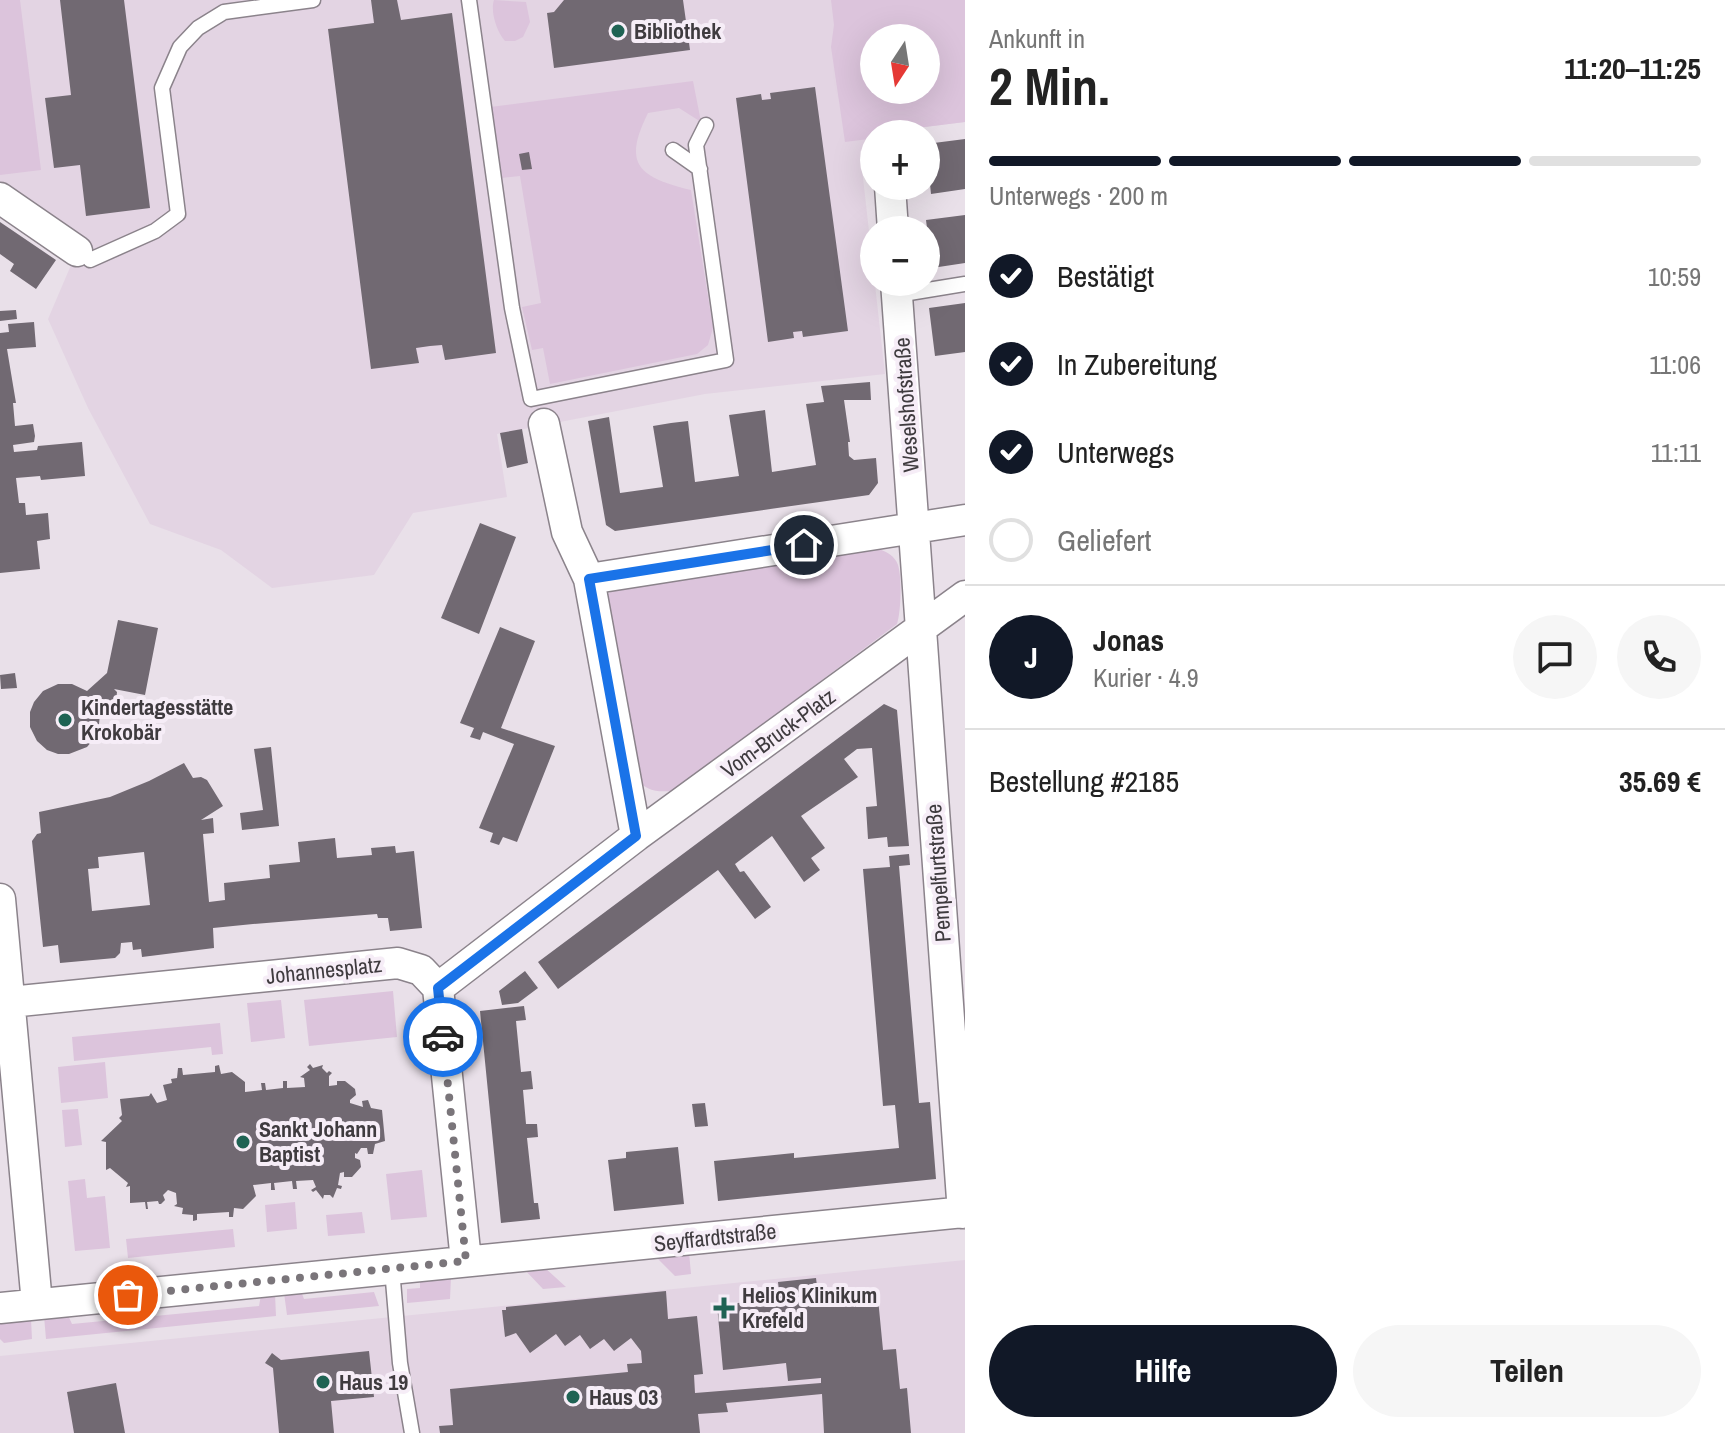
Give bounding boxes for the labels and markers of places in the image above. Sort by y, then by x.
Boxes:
place label: Bibliothek [634,16,722,46]
marker: Bibliothek [609,22,627,40]
pin [770,511,838,579]
place label: Kindertagesstätte Krokobär [81,692,233,747]
marker: Kindertagesstätte Krokobär [56,711,74,729]
place label: Sankt Johann Baptist [259,1114,377,1169]
marker: Sankt Johann Baptist [234,1133,252,1151]
pin [94,1261,162,1329]
place label: Helios Klinikum Krefeld [742,1280,877,1335]
marker: Helios Klinikum Krefeld [713,1297,735,1319]
place label: Haus 19 [339,1367,408,1397]
marker: Haus 19 [314,1373,332,1391]
place label: Haus 03 [589,1382,658,1412]
marker: Haus 03 [564,1388,582,1406]

